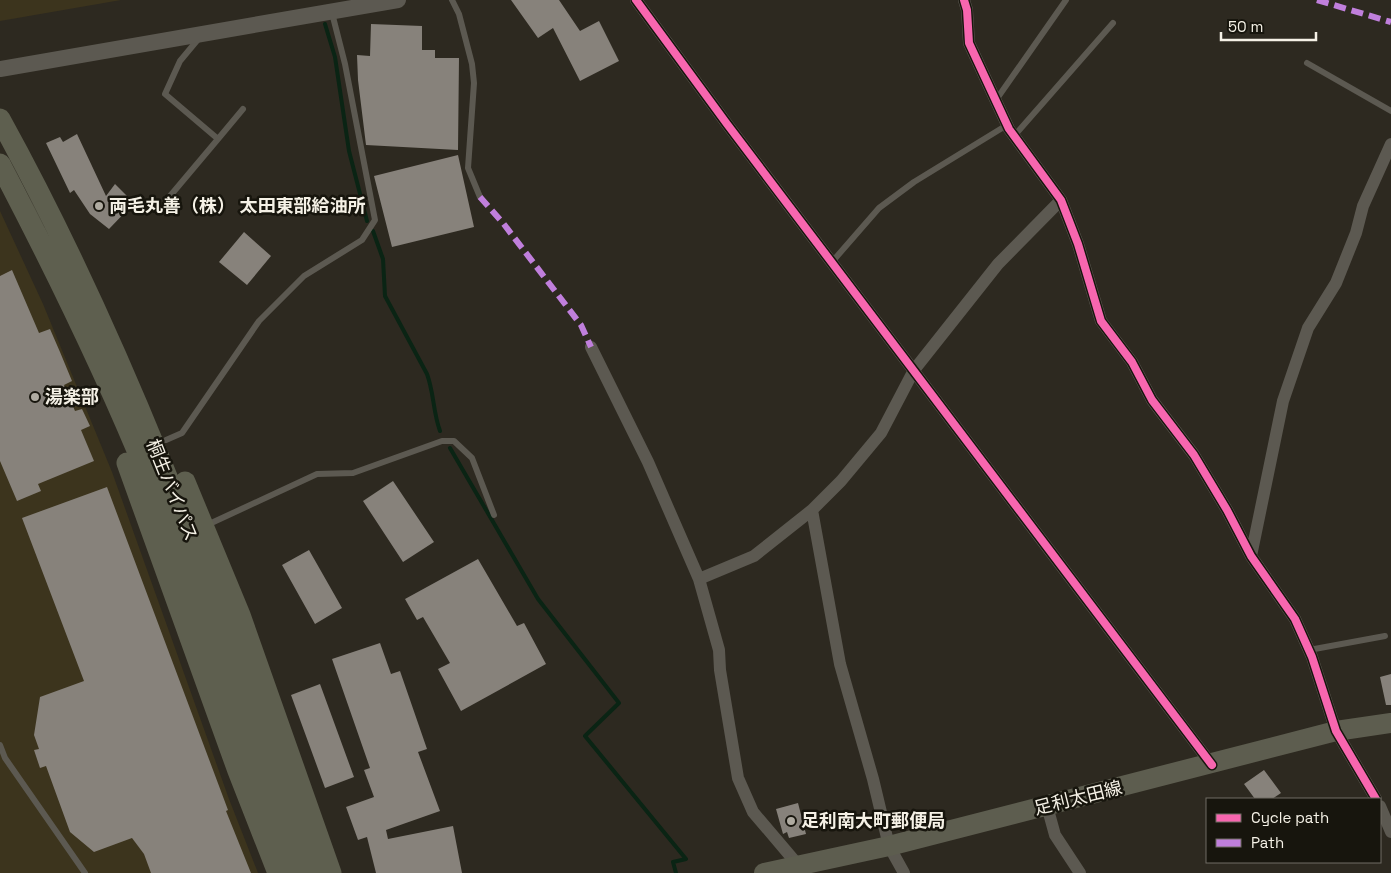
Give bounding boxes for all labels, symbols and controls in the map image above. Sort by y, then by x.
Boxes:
scale bar [1221,10,1316,42]
text: 50 m [1228,17,1263,36]
place label: 両毛丸善（株） 太田東部給油所 [109,194,366,217]
marker: 両毛丸善（株） 太田東部給油所 [93,200,105,212]
place label: 湯楽部 [45,385,99,408]
marker: 湯楽部 [29,391,41,403]
street label: 桐生バイパス [142,436,203,544]
street label: 足利太田線 [1031,775,1124,820]
legend [1206,798,1381,863]
text: Cycle path [1251,808,1329,827]
place label: 足利南大町郵便局 [801,809,945,832]
marker: 足利南大町郵便局 [785,815,797,827]
text: Path [1251,833,1284,852]

